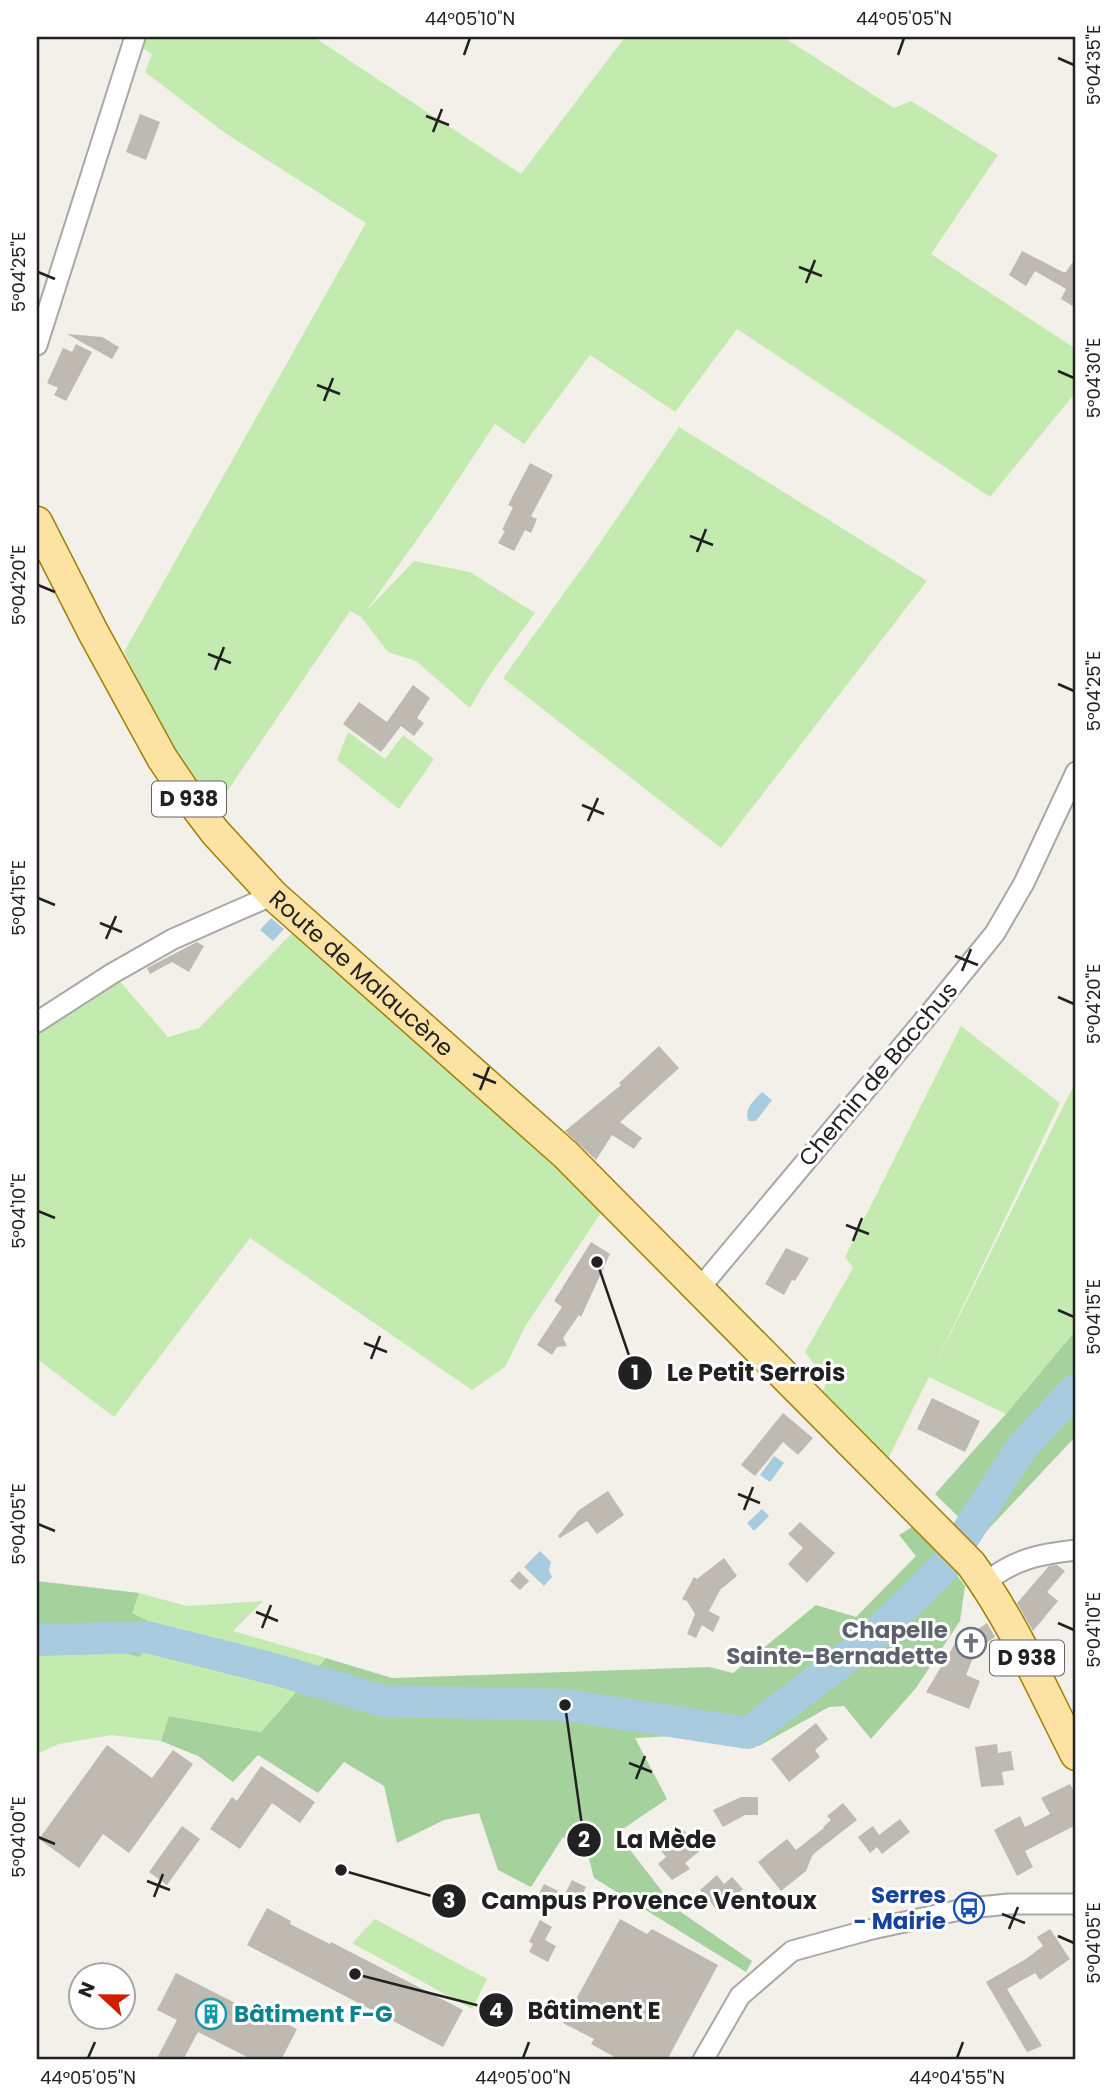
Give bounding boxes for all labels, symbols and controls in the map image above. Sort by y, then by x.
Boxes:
text: 44°05'10"N [425,6,515,31]
text: 44°05'05"N [856,6,952,31]
text: 5°04'35"E [1081,25,1106,105]
text: 5°04'25"E [6,232,31,312]
text: 5°04'30"E [1081,338,1106,418]
text: 5°04'20"E [6,545,31,625]
text: 5°04'25"E [1081,651,1106,731]
road number: D 938 [152,782,226,816]
text: 5°04'15"E [6,860,31,936]
street label: Route de Malaucène [262,883,461,1064]
text: 5°04'20"E [1081,964,1106,1044]
street label: Chemin de Bacchus [791,975,965,1173]
text: 5°04'10"E [6,1173,31,1249]
text: 5°04'15"E [1081,1279,1106,1355]
callout: Le Petit Serrois [618,1350,859,1395]
text: Le Petit Serrois [667,1356,845,1389]
text: 1 [631,1358,639,1387]
text: 5°04'05"E [6,1483,31,1565]
text: 5°04'10"E [1081,1592,1106,1668]
place label: Chapelle Sainte-Bernadette [726,1614,948,1672]
church icon: Chapelle Sainte-Bernadette [954,1626,988,1660]
road number: D 938 [990,1640,1064,1676]
text: 5°04'00"E [6,1796,31,1878]
callout: La Mède [567,1817,730,1862]
text: La Mède [616,1823,717,1856]
text: 2 [578,1825,590,1854]
callout: Campus Provence Ventoux [432,1878,830,1923]
place label: Serres - Mairie [853,1879,946,1937]
text: Campus Provence Ventoux [481,1884,818,1917]
text: 3 [443,1886,455,1915]
bus stop icon: Serres - Mairie [952,1891,986,1925]
text: 5°04'05"E [1081,1902,1106,1984]
north arrow [66,1960,136,2030]
text: N [72,1978,102,2002]
callout: Bâtiment E [478,1988,674,2033]
text: Bâtiment E [527,1994,661,2027]
text: 4 [489,1996,503,2025]
building icon: Bâtiment F-G [194,1997,228,2031]
place label: Bâtiment F-G [234,1998,393,2030]
text: 44°05'05"N [40,2065,136,2090]
text: 44°05'00"N [475,2065,571,2090]
text: 44°04'55"N [909,2065,1005,2090]

